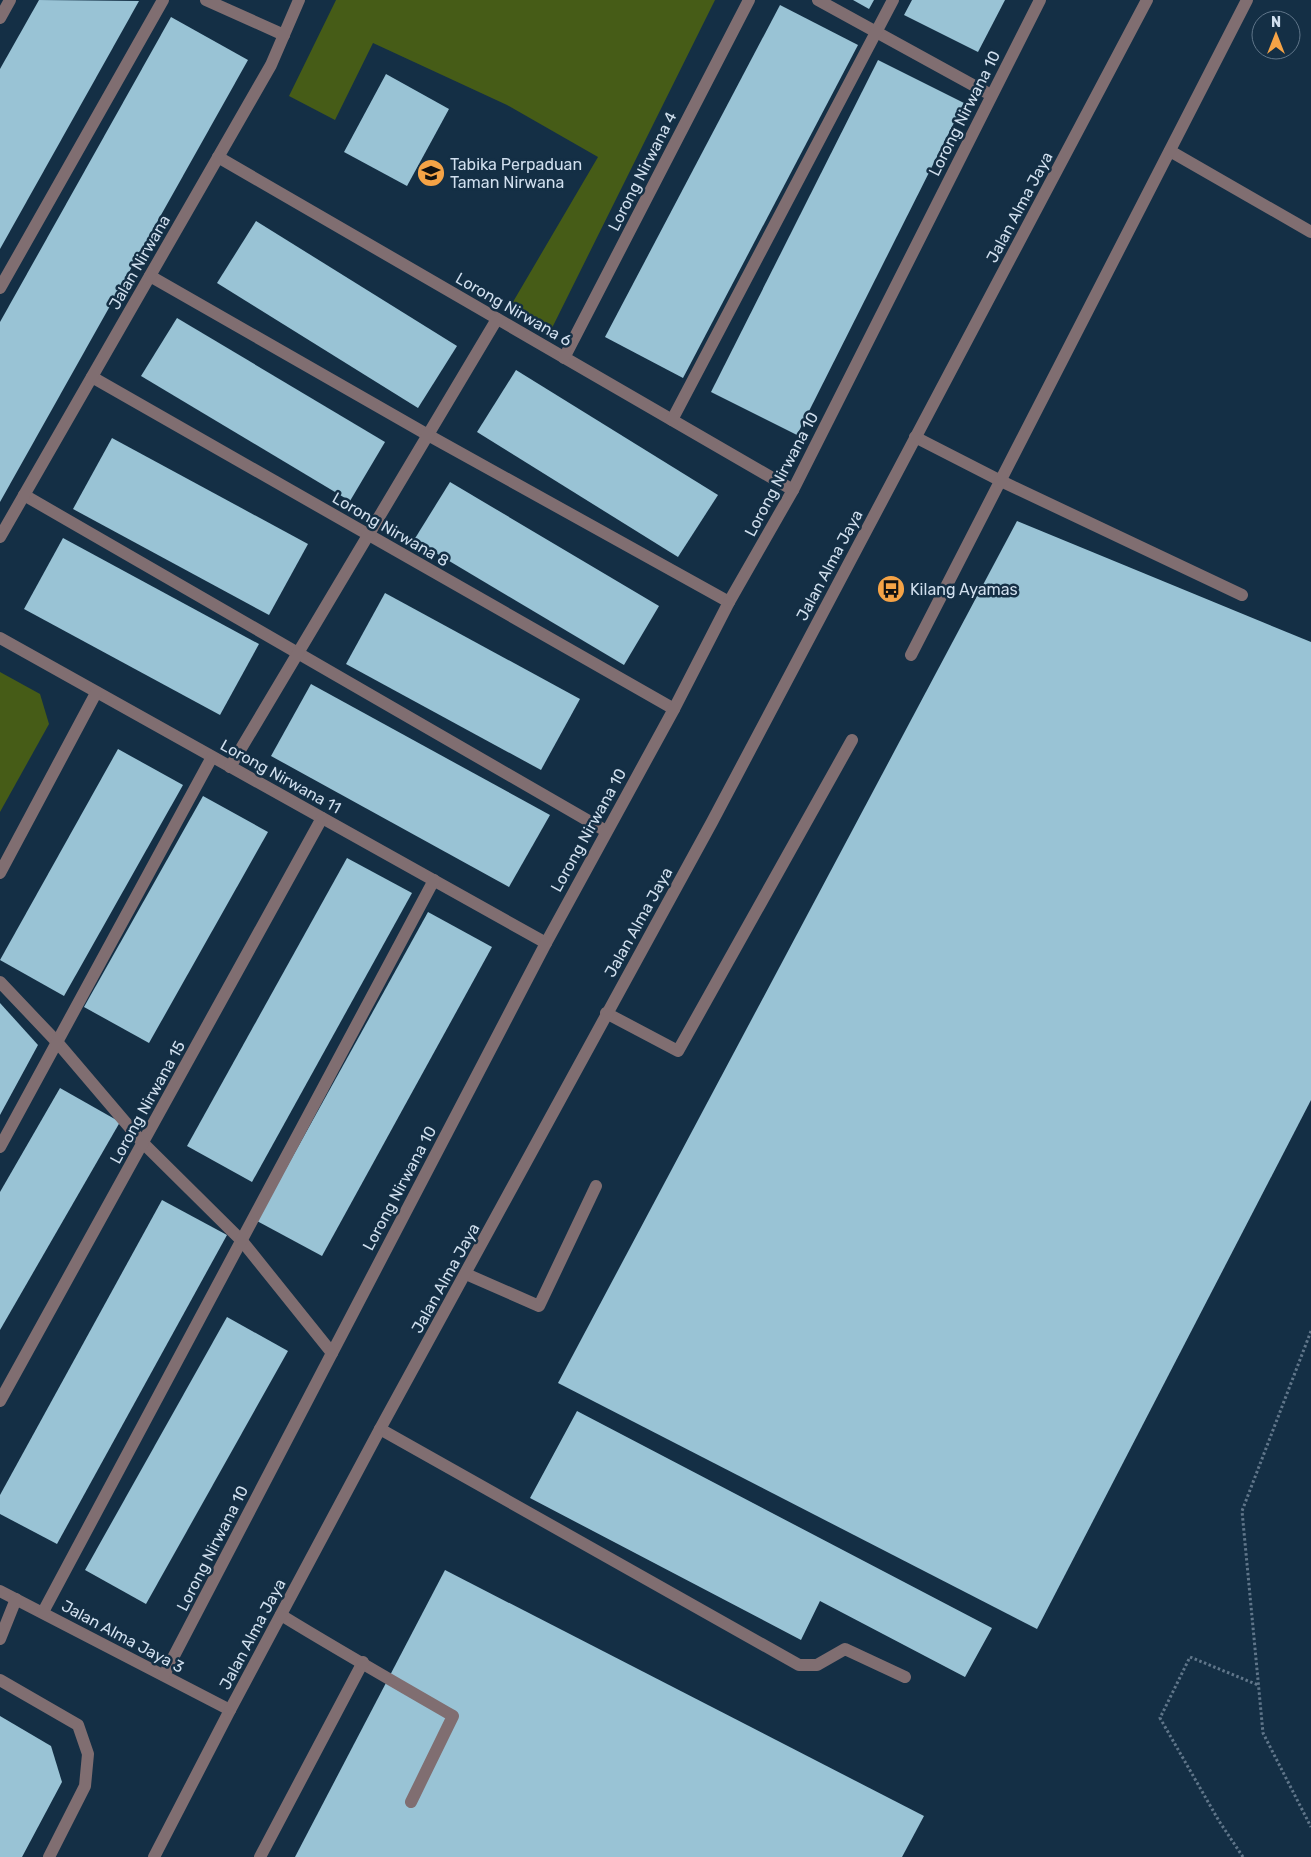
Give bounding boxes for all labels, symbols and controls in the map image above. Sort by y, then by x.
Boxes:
north arrow [1251,10,1301,60]
text: N [1271,14,1281,31]
street label: Lorong Nirwana 10 [925,47,1004,179]
street label: Lorong Nirwana 4 [604,108,681,234]
street label: Jalan Alma Jaya [982,149,1057,266]
place label: Tabika Perpaduan Taman Nirwana [450,155,582,192]
school or university icon: Tabika Perpaduan Taman Nirwana [416,158,446,188]
street label: Jalan Nirwana [105,211,174,313]
street label: Lorong Nirwana 6 [452,268,575,351]
street label: Lorong Nirwana 10 [741,409,822,540]
street label: Lorong Nirwana 8 [329,488,452,571]
street label: Jalan Alma Jaya [792,507,867,624]
bus stop icon: Kilang Ayamas [876,574,906,604]
place label: Kilang Ayamas [910,580,1018,599]
street label: Lorong Nirwana 11 [217,735,344,817]
street label: Lorong Nirwana 10 [547,765,630,895]
street label: Jalan Alma Jaya [600,864,676,980]
street label: Lorong Nirwana 15 [106,1037,189,1167]
street label: Lorong Nirwana 10 [359,1123,440,1254]
street label: Jalan Alma Jaya [407,1220,483,1336]
street label: Lorong Nirwana 10 [173,1482,252,1614]
street label: Jalan Alma Jaya [215,1576,290,1693]
street label: Jalan Alma Jaya 3 [58,1596,187,1677]

